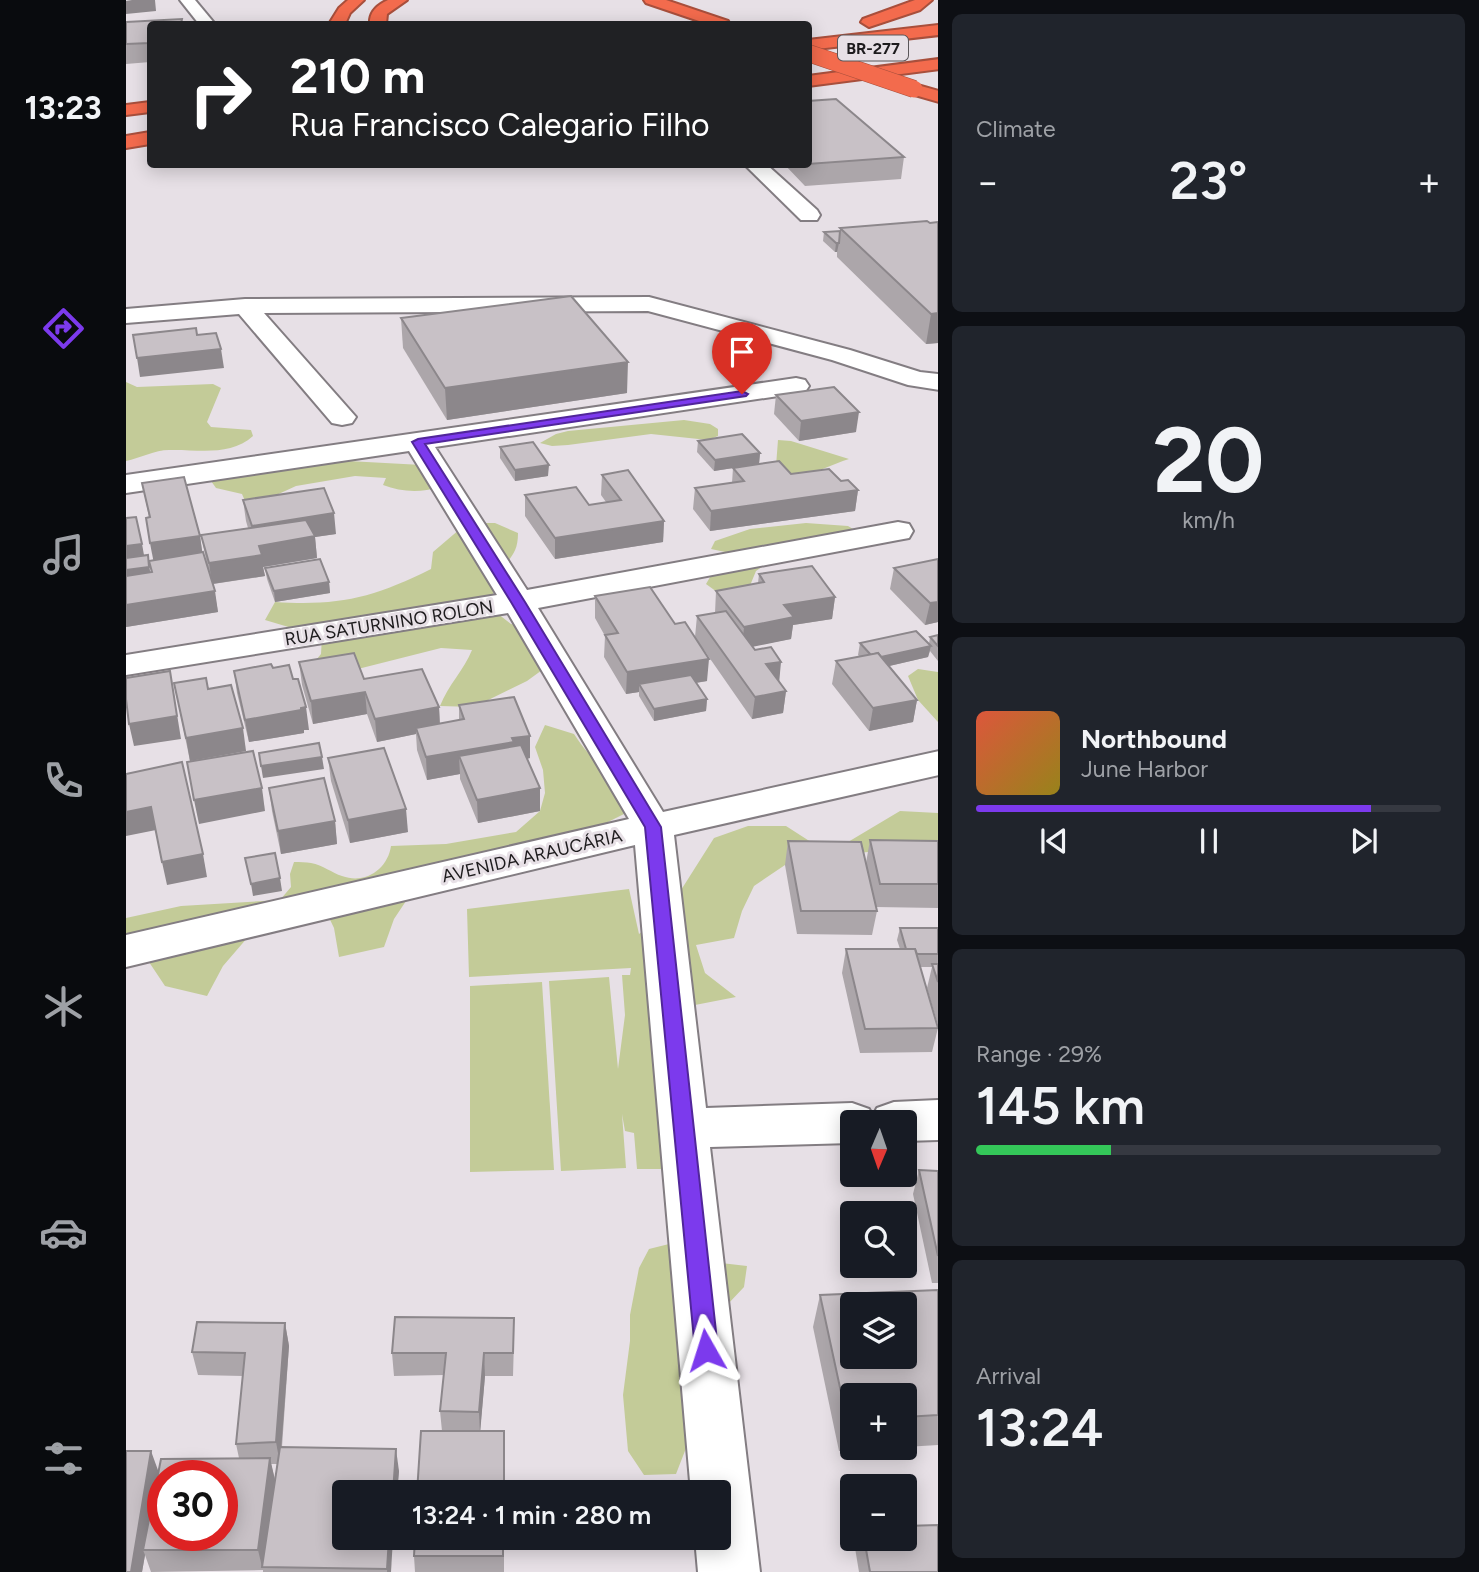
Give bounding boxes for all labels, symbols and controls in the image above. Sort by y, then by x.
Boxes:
road number: BR-277 [838,36,908,60]
text: 210 m [290,46,425,105]
icon: right [175,49,266,140]
text: 13:23 [24,89,102,127]
text: Rua Francisco Calegario Filho [290,106,710,144]
text: Climate [976,115,1055,143]
text: 23° [1170,150,1247,212]
text: − [976,159,1000,205]
text: + [1417,159,1441,205]
icon: directions [39,304,88,353]
pin [712,322,772,394]
icon: arrive [723,333,761,371]
text: 20 [1153,406,1264,515]
text: km/h [1182,506,1235,534]
icon: music [39,530,88,579]
street label: RUA SATURNINO ROLON [283,596,495,650]
text: Northbound [1081,723,1227,755]
text: June Harbor [1081,755,1208,783]
icon: phone [39,756,88,805]
icon: previous [1035,822,1073,860]
icon: pause [1190,822,1228,860]
icon: next [1345,822,1383,860]
street label: AVENIDA ARAUCÁRIA [440,825,624,887]
icon: climate [39,982,88,1031]
text: Range · 29% [976,1040,1102,1068]
text: 145 km [976,1075,1145,1137]
north arrow [840,1110,917,1186]
map controls [840,1110,917,1551]
button: search [840,1201,917,1278]
icon: car [39,1208,88,1257]
button: layers [840,1292,917,1369]
position arrow [669,1313,743,1387]
text: Arrival [976,1362,1041,1390]
button: + [840,1383,917,1460]
text: 13:24 [976,1397,1103,1459]
icon: filters [39,1434,88,1483]
speed limit sign: 30 [147,1460,238,1551]
button: − [840,1474,917,1551]
text: 13:24 · 1 min · 280 m [412,1499,651,1531]

